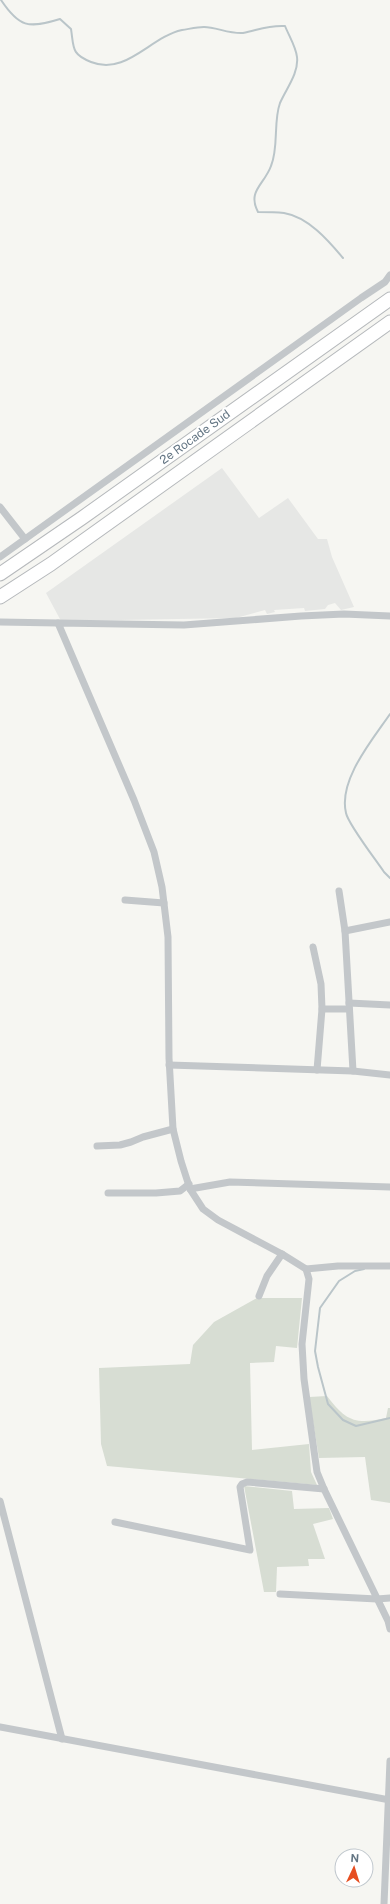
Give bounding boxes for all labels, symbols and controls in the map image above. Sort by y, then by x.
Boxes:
street label: 2e Rocade Sud [157,407,233,467]
north arrow [334,1848,374,1888]
text: N [350,1852,359,1864]

